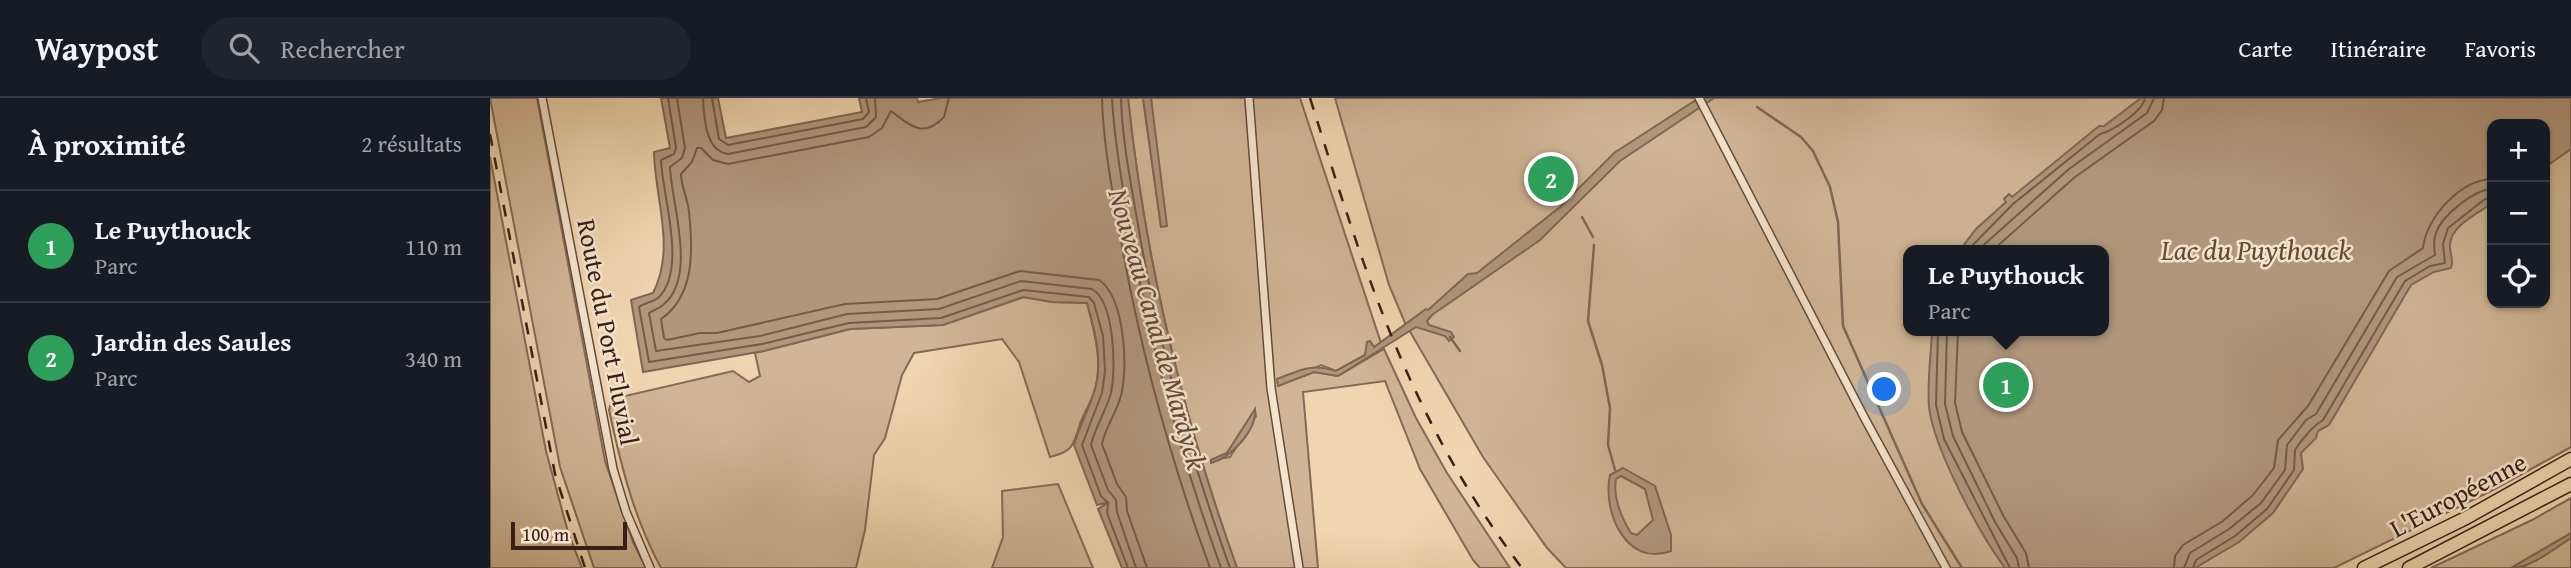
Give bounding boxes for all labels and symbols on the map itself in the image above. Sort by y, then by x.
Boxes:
pin: 2 [1528,153,1574,205]
water label: Nouveau Canal de Mardyck [1098,183,1218,474]
street label: Route du Port Fluvial [567,215,650,448]
water label: Lac du Puythouck [2160,229,2351,270]
pin: 1 [1983,359,2029,411]
your location [1867,372,1901,406]
street label: L'Européenne [2382,442,2533,547]
scale bar [511,519,626,551]

